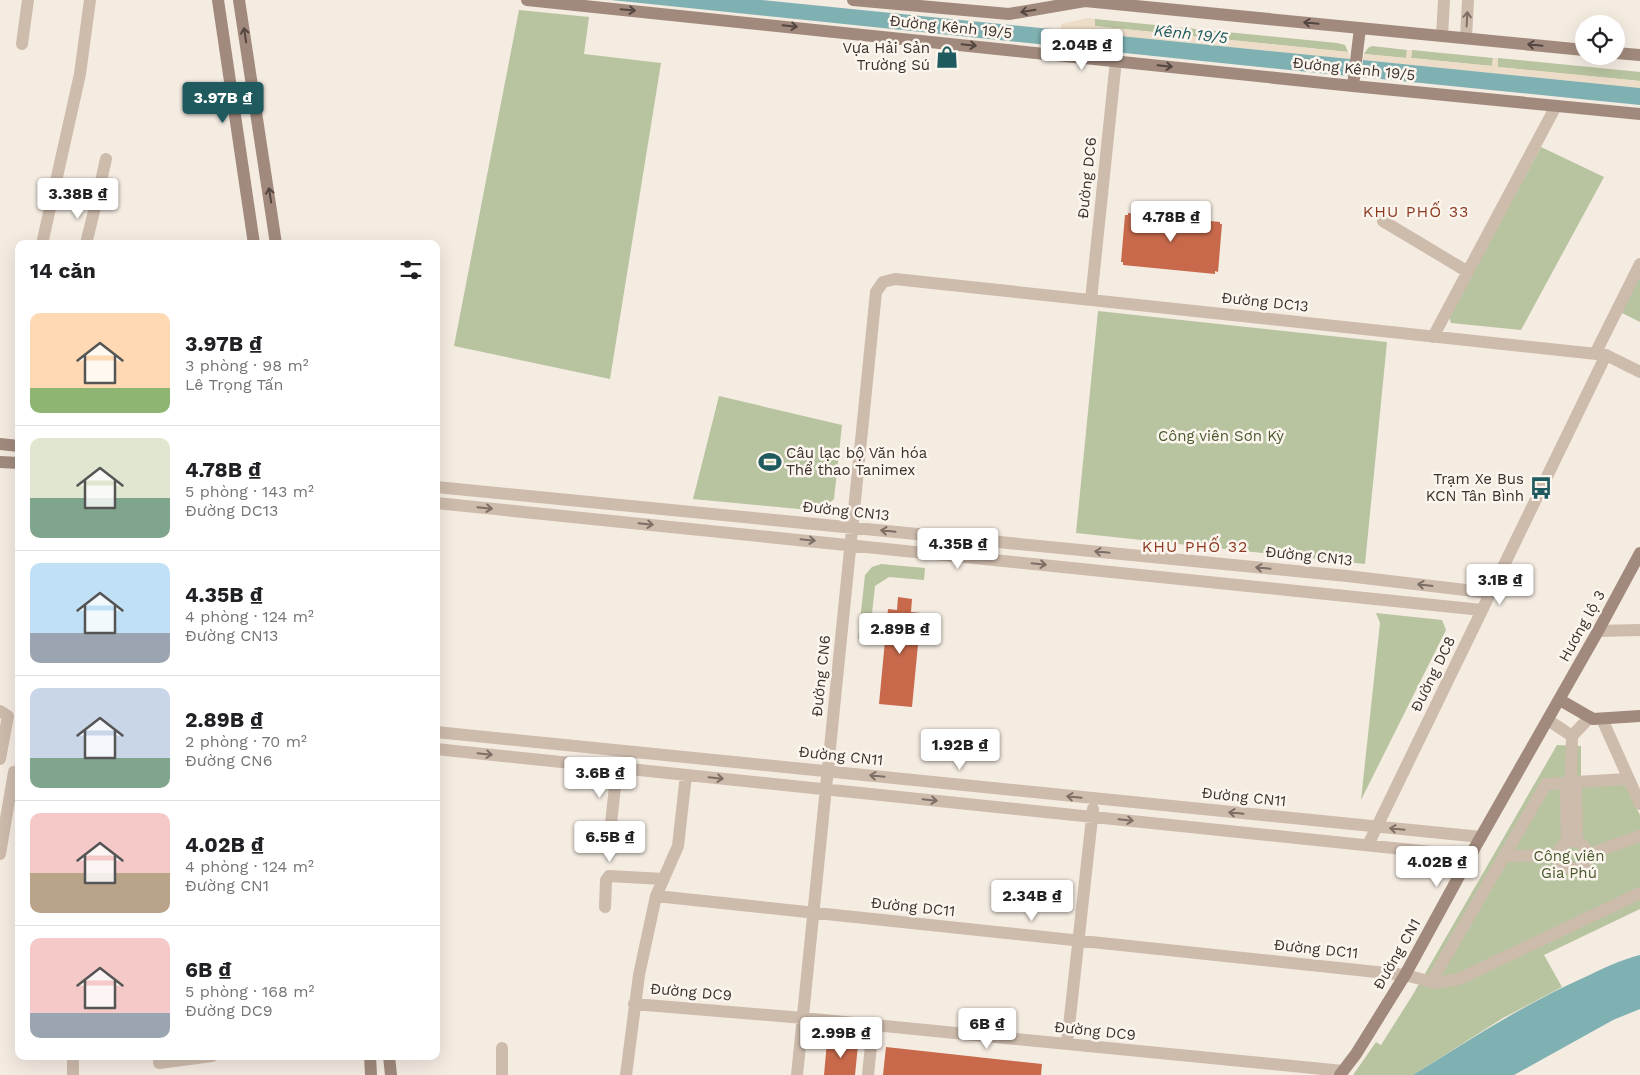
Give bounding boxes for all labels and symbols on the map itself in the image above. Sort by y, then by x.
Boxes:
one-way arrow [619,5,635,15]
one-way arrow [1020,6,1036,16]
one-way arrow [1462,11,1471,27]
street label: Đường Kênh 19/5 [889,12,1013,42]
one-way arrow [1303,18,1319,28]
one-way arrow [781,21,797,31]
water label: Kênh 19/5 [1153,21,1229,47]
one-way arrow [239,27,249,43]
pin: 2.04B ₫ [1036,28,1128,71]
place label: Vựa Hải Sản Trường Sú [843,39,930,74]
one-way arrow [960,40,976,50]
one-way arrow [1528,40,1544,50]
shop icon: Vựa Hải Sản Trường Sú [934,44,960,70]
street label: Đường Kênh 19/5 [1292,54,1416,84]
one-way arrow [1157,61,1173,71]
pin: 3.97B ₫ [177,82,269,124]
street label: Đường DC6 [1074,136,1100,220]
pin: 3.38B ₫ [32,178,124,220]
one-way arrow [264,188,274,204]
pin: 4.78B ₫ [1125,200,1217,243]
district label: KHU PHỐ 33 [1363,201,1469,221]
street label: Đường DC13 [1221,288,1309,316]
park label: Công viên Sơn Kỳ [1158,427,1284,445]
place label: Câu lạc bộ Văn hóa Thể thao Tanimex [786,444,928,479]
sports icon: Câu lạc bộ Văn hóa Thể thao Tanimex [757,449,783,475]
place label: Trạm Xe Bus KCN Tân Bình [1426,470,1524,505]
bus stop icon: Trạm Xe Bus KCN Tân Bình [1528,475,1554,501]
street label: Đường CN13 [802,497,890,525]
one-way arrow [476,503,492,513]
one-way arrow [638,519,654,529]
one-way arrow [880,526,896,536]
pin: 4.35B ₫ [912,528,1004,570]
one-way arrow [800,536,816,545]
district label: KHU PHỐ 32 [1142,536,1248,556]
street label: Đường CN13 [1265,542,1353,570]
one-way arrow [1094,547,1110,557]
one-way arrow [1031,559,1047,569]
one-way arrow [1256,563,1272,572]
pin: 3.1B ₫ [1459,564,1541,606]
one-way arrow [1417,580,1433,590]
street label: Hương lộ 3 [1555,587,1609,665]
pin: 2.89B ₫ [854,612,946,655]
street label: Đường DC8 [1407,633,1459,715]
street label: Đường CN6 [808,634,834,718]
pin: 1.92B ₫ [914,728,1006,771]
street label: Đường CN11 [798,743,884,769]
one-way arrow [476,749,492,759]
pin: 3.6B ₫ [559,756,641,799]
one-way arrow [870,771,886,781]
one-way arrow [708,773,724,783]
street label: Đường CN11 [1201,784,1287,810]
one-way arrow [1066,792,1082,802]
one-way arrow [922,795,938,805]
one-way arrow [1228,808,1244,817]
one-way arrow [1118,815,1134,824]
pin: 6.5B ₫ [569,820,651,863]
one-way arrow [1390,824,1406,834]
pin: 4.02B ₫ [1391,846,1483,888]
park label: Công viên Gia Phú [1533,847,1605,882]
pin: 2.34B ₫ [986,880,1078,922]
street label: Đường DC11 [870,894,956,920]
street label: Đường CN1 [1369,915,1425,993]
street label: Đường DC11 [1273,936,1359,962]
street label: Đường DC9 [649,979,733,1005]
pin: 6B ₫ [957,1008,1017,1050]
pin: 2.99B ₫ [795,1016,887,1059]
street label: Đường DC9 [1053,1018,1137,1044]

